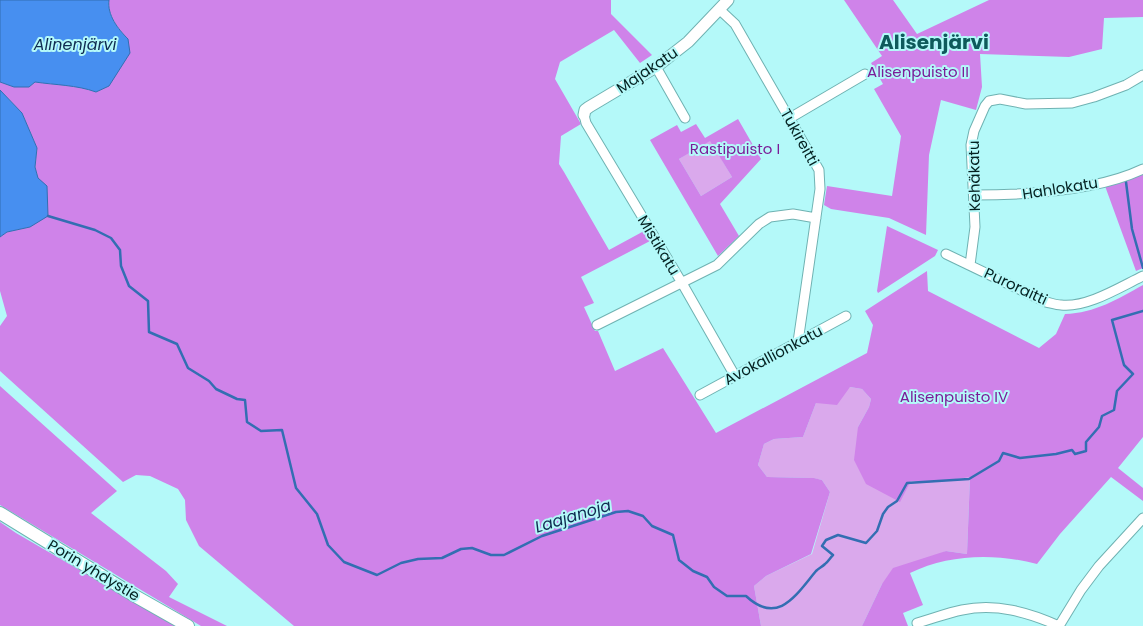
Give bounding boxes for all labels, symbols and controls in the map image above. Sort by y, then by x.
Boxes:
district label: Alisenjärvi [879,28,989,56]
water label: Alinenjärvi [33,33,117,56]
street label: Majakatu [612,42,682,98]
park label: Alisenpuisto II [867,61,969,82]
street label: Tukireitti [776,105,824,169]
park label: Rastipuisto I [690,138,780,159]
street label: Kehäkatu [963,140,985,212]
street label: Hahlokatu [1021,172,1099,204]
street label: Mistikatu [633,211,685,279]
street label: Puroraitti [981,262,1051,310]
street label: Avokallionkatu [720,320,826,390]
park label: Alisenpuisto IV [900,386,1008,407]
water label: Laajanoja [532,493,614,538]
street label: Porin yhdystie [44,534,144,606]

